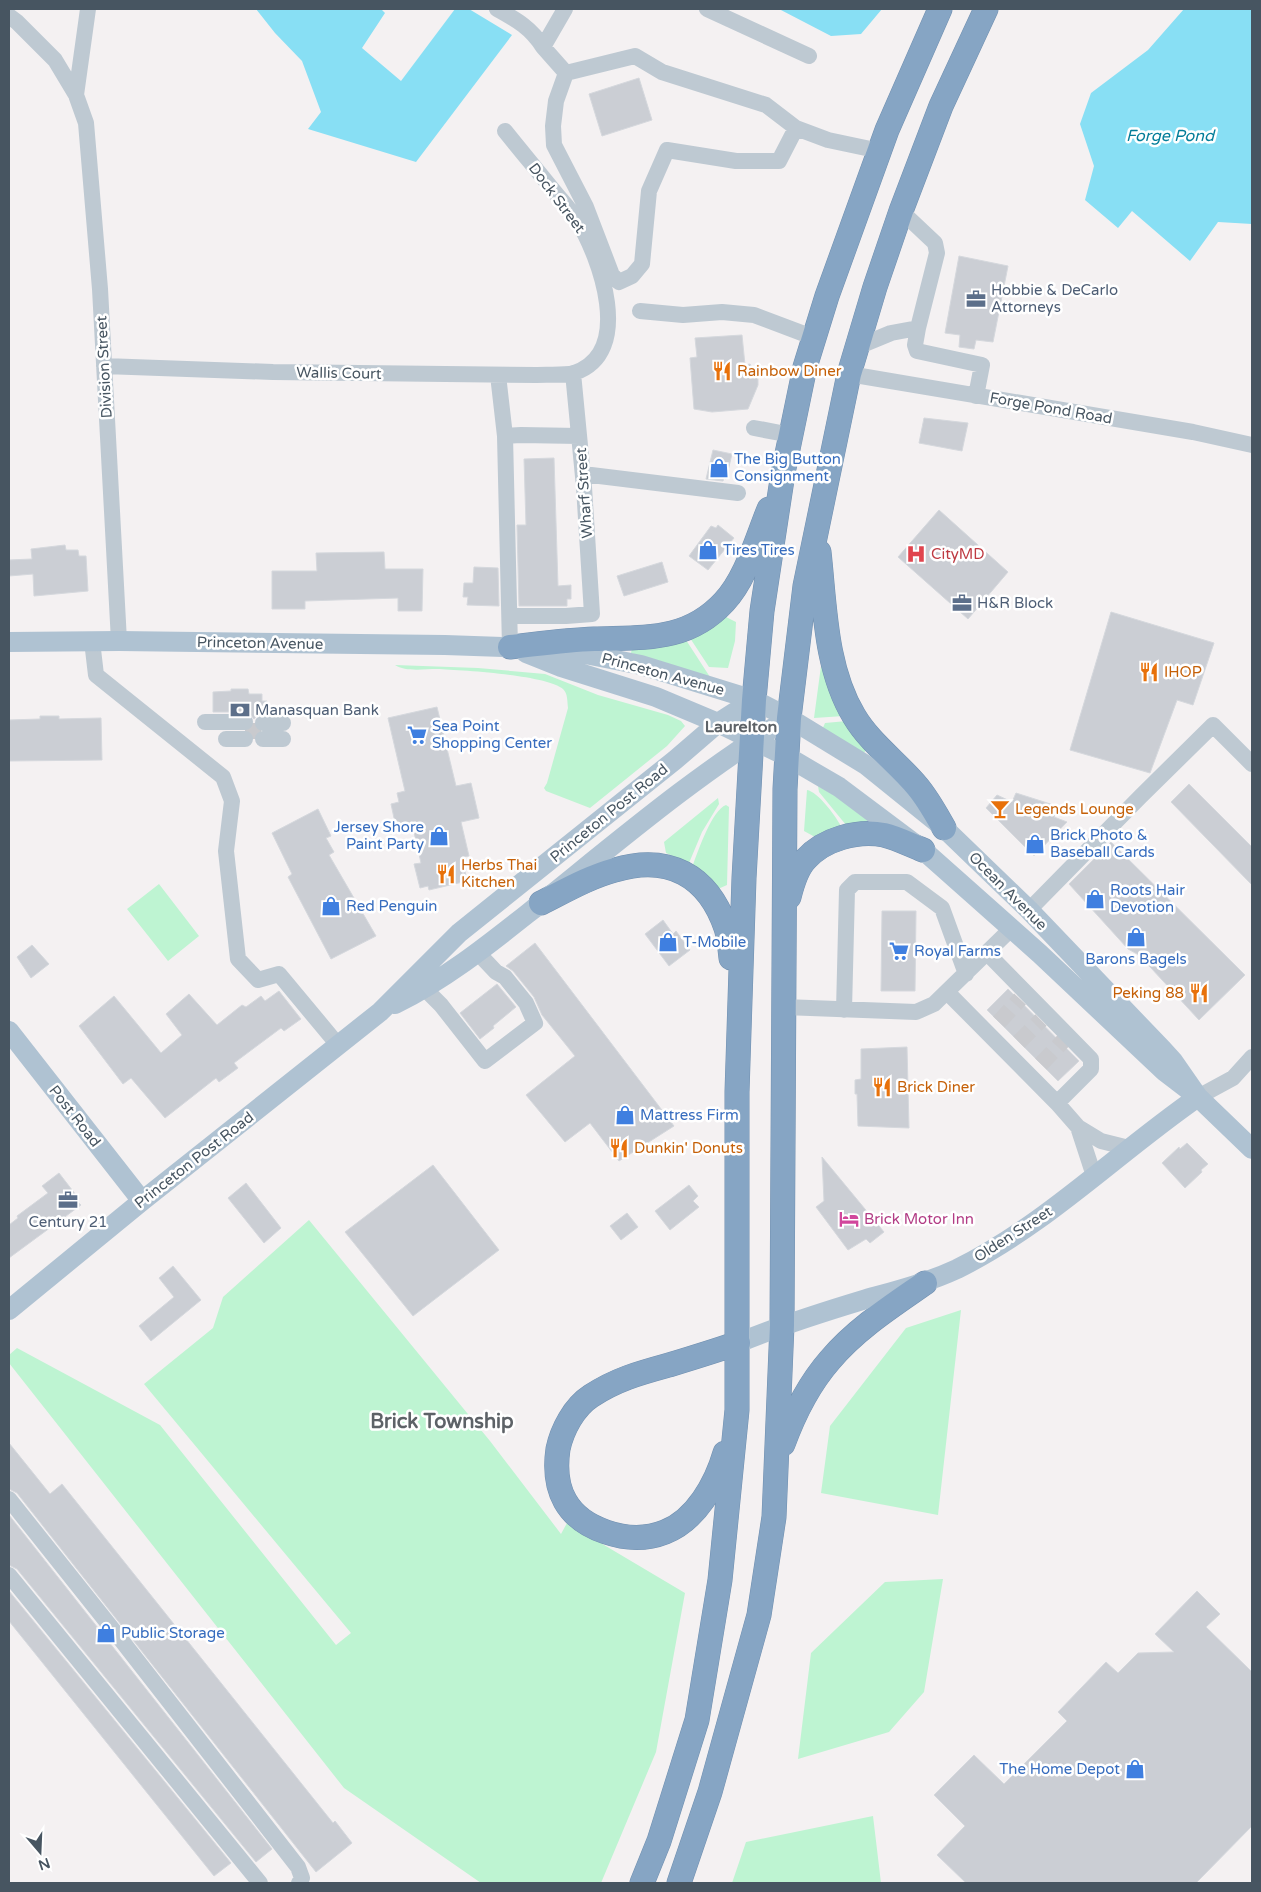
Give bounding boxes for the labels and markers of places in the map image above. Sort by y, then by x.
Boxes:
place label: Hobbie & DeCarlo Attorneys [991,281,1118,316]
office icon: Hobbie & DeCarlo Attorneys [965,288,987,310]
restaurant icon: Rainbow Diner [711,360,733,382]
place label: Rainbow Diner [737,362,842,380]
place label: The Big Button Consignment [734,450,841,485]
shop icon: The Big Button Consignment [708,457,730,479]
shop icon: Tires Tires [697,539,719,561]
place label: Tires Tires [723,541,795,559]
hospital icon: CityMD [905,543,927,565]
place label: CityMD [931,545,985,563]
office icon: H&R Block [951,592,973,614]
place label: H&R Block [977,594,1053,612]
restaurant icon: IHOP [1138,661,1160,683]
place label: IHOP [1164,663,1202,681]
bank icon: Manasquan Bank [229,699,251,721]
place label: Manasquan Bank [255,701,379,719]
place label: Sea Point Shopping Center [432,717,552,752]
supermarket icon: Sea Point Shopping Center [406,724,428,746]
bar icon: Legends Lounge [989,798,1011,820]
place label: Legends Lounge [1015,800,1134,818]
place label: Jersey Shore Paint Party [334,818,424,853]
shop icon: Jersey Shore Paint Party [428,825,450,847]
place label: Brick Photo & Baseball Cards [1050,826,1155,861]
shop icon: Brick Photo & Baseball Cards [1024,833,1046,855]
place label: Herbs Thai Kitchen [461,856,537,891]
restaurant icon: Herbs Thai Kitchen [435,863,457,885]
place label: Roots Hair Devotion [1110,881,1185,916]
shop icon: Roots Hair Devotion [1084,888,1106,910]
shop icon: Red Penguin [320,895,342,917]
place label: Red Penguin [346,897,438,915]
shop icon: Barons Bagels [1125,926,1147,948]
shop icon: T-Mobile [657,931,679,953]
place label: T-Mobile [683,933,746,951]
supermarket icon: Royal Farms [888,940,910,962]
place label: Royal Farms [914,942,1001,960]
place label: Barons Bagels [1085,950,1187,968]
restaurant icon: Peking 88 [1188,982,1210,1004]
place label: Peking 88 [1112,984,1184,1002]
restaurant icon: Brick Diner [871,1076,893,1098]
place label: Brick Diner [897,1078,975,1096]
shop icon: Mattress Firm [614,1104,636,1126]
place label: Mattress Firm [640,1106,739,1124]
restaurant icon: Dunkin' Donuts [608,1137,630,1159]
place label: Dunkin' Donuts [634,1139,743,1157]
office icon: Century 21 [57,1189,79,1211]
hotel icon: Brick Motor Inn [838,1208,860,1230]
place label: Brick Motor Inn [864,1210,974,1228]
place label: Century 21 [28,1213,108,1231]
shop icon: Public Storage [95,1622,117,1644]
place label: Public Storage [121,1624,225,1642]
shop icon: The Home Depot [1124,1758,1146,1780]
place label: The Home Depot [999,1760,1120,1778]

